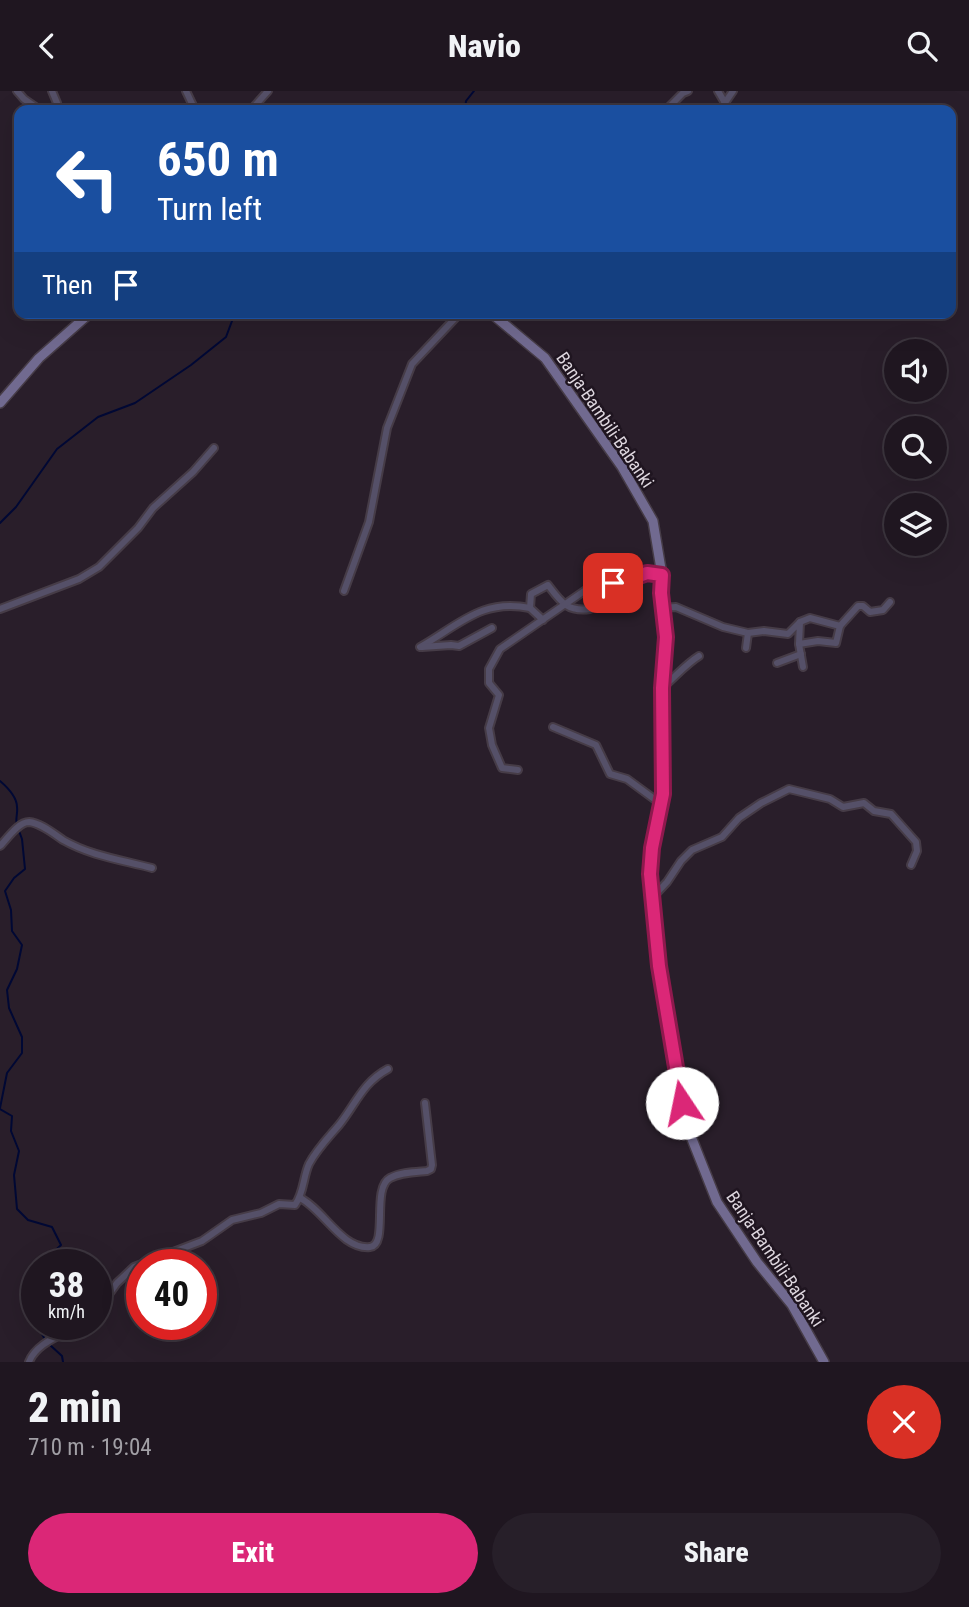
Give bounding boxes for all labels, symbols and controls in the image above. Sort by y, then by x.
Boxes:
icon: back [28,27,66,65]
text: Navio [448,27,521,65]
icon: search [903,27,941,65]
text: 650 m [157,131,279,188]
icon: left [42,133,133,224]
text: Turn left [157,190,262,228]
icon: arrive [107,266,145,304]
text: Then [42,270,93,300]
map controls [884,339,947,556]
button: sound [884,339,947,402]
street label: Banja-Bambili-Babanki [552,348,659,491]
button: search [884,416,947,479]
button: layers [884,493,947,556]
pin [583,553,643,613]
icon: arrive [594,564,632,602]
position arrow [645,1066,719,1140]
street label: Banja-Bambili-Babanki [722,1187,829,1330]
speed limit sign: 40 [126,1249,217,1340]
text: 38 [49,1265,84,1306]
text: km/h [48,1301,85,1322]
text: 2 min [28,1383,122,1432]
button: close [867,1385,941,1459]
text: 710 m · 19:04 [28,1434,152,1461]
button: Exit [28,1513,478,1593]
button: Share [492,1513,941,1593]

